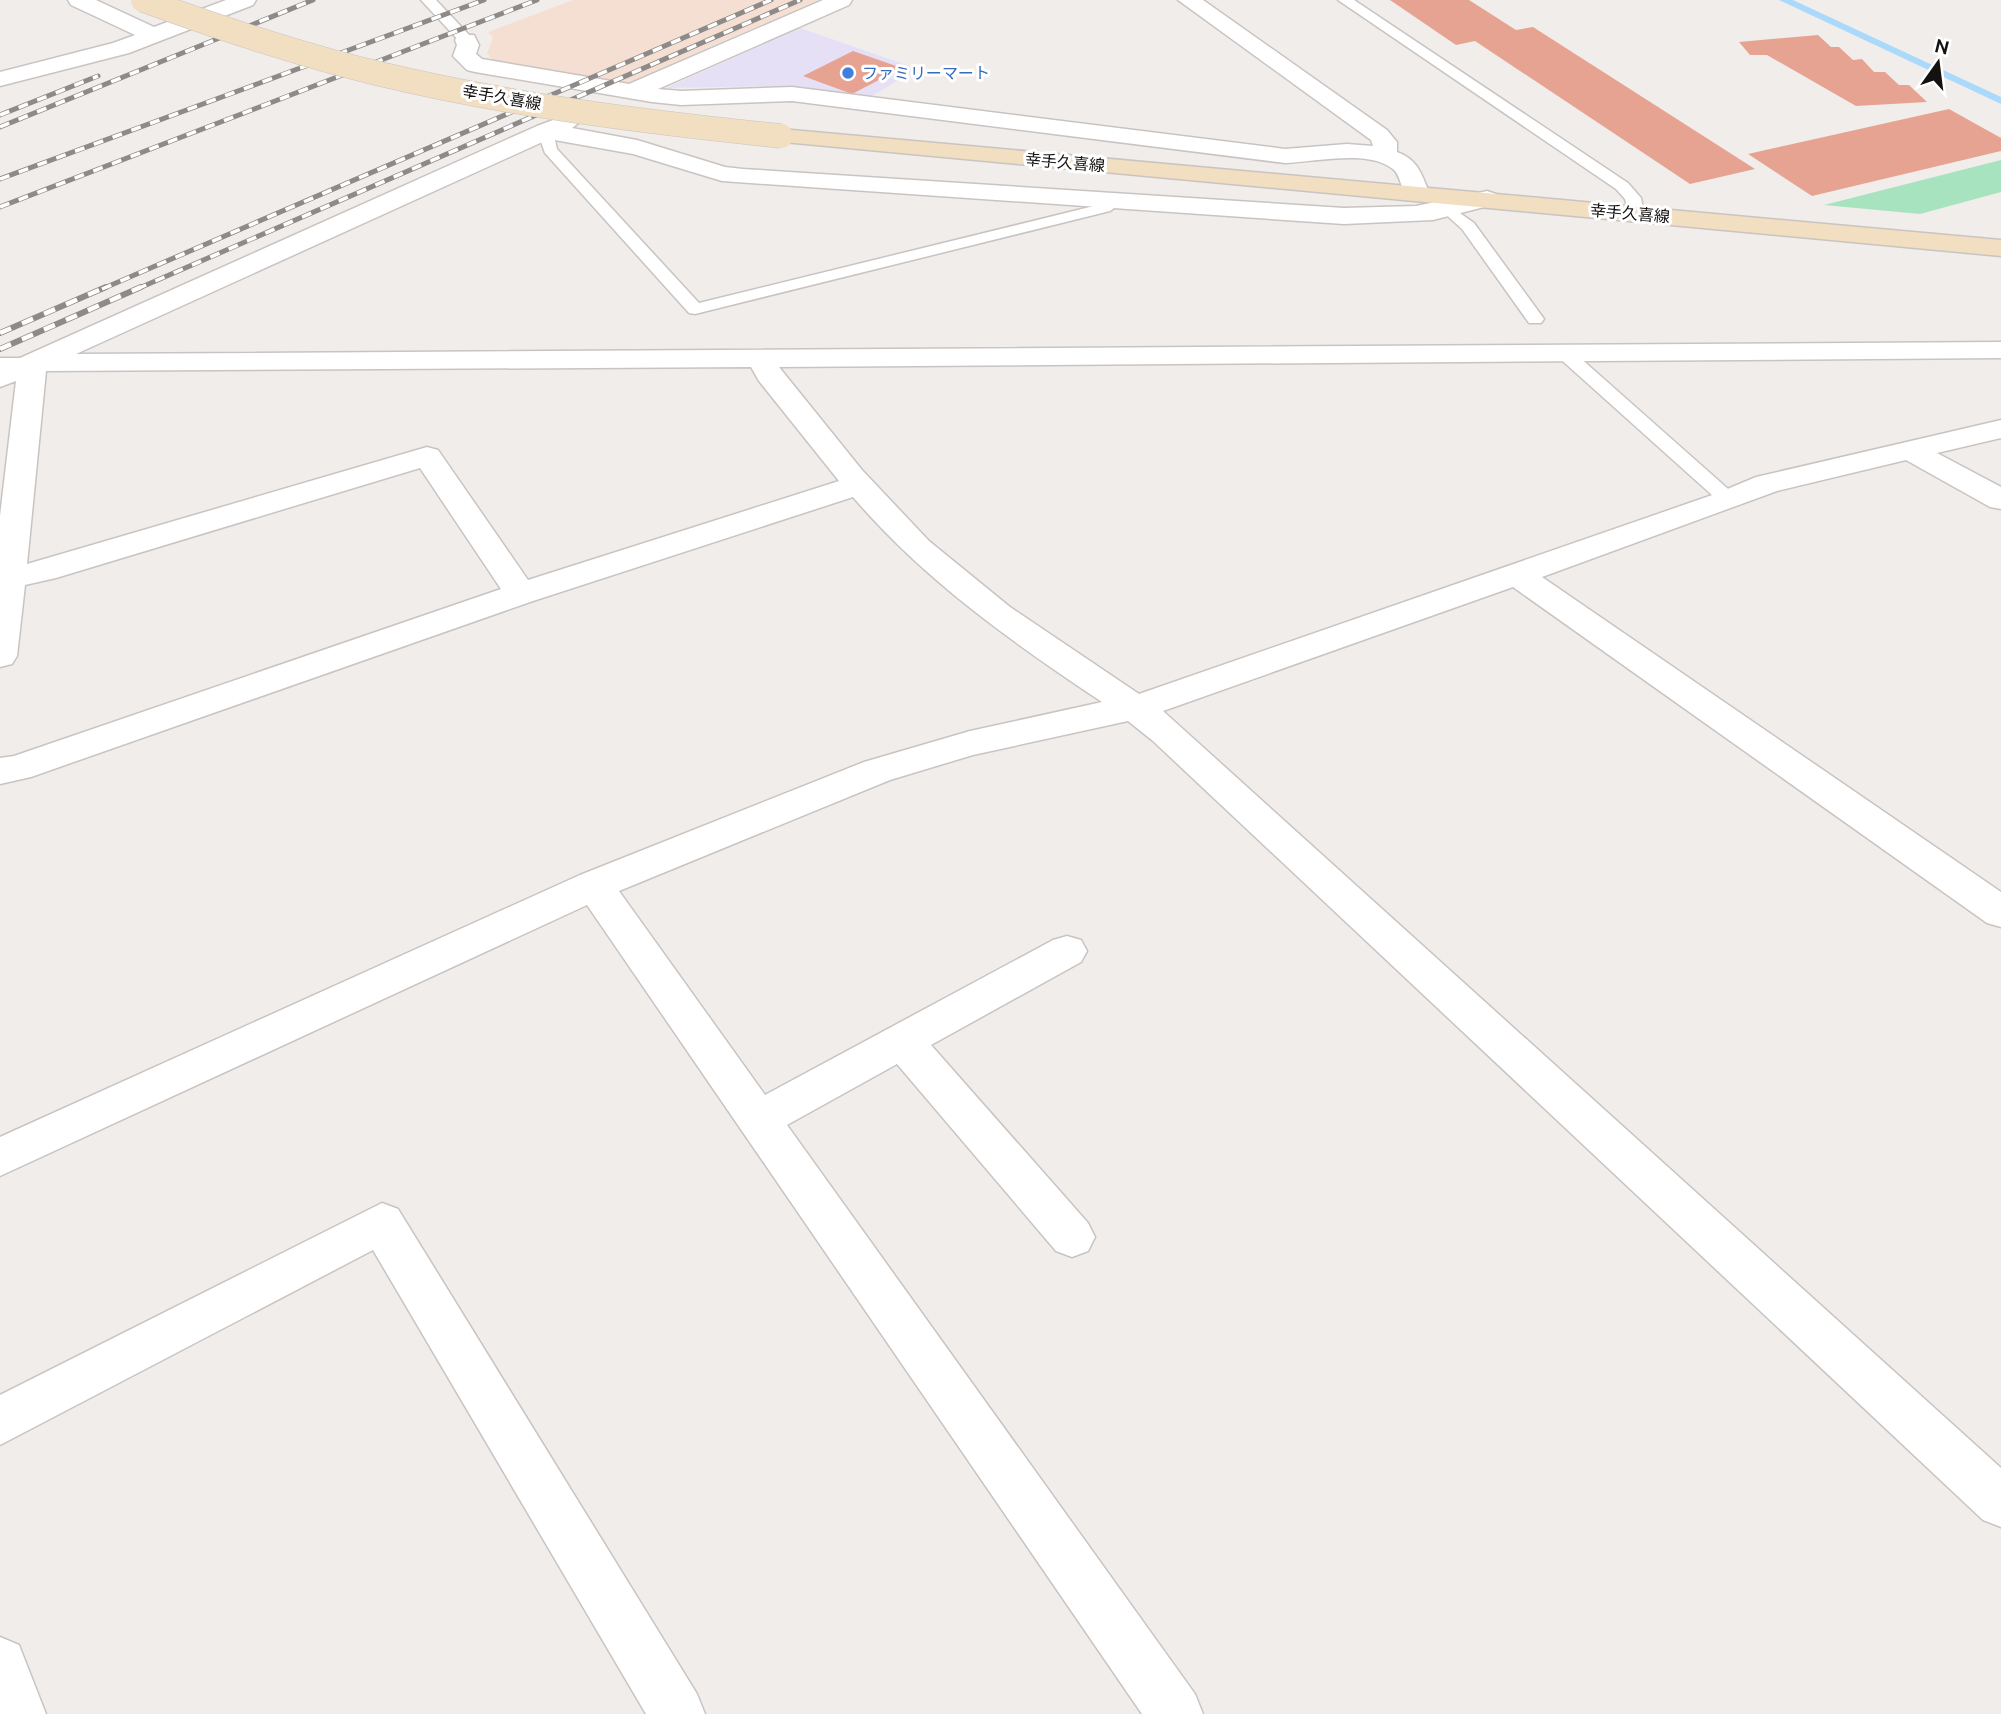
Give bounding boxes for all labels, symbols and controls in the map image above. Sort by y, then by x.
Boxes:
north arrow [1903,28,1973,98]
text: N [1933,34,1952,59]
place label: ファミリーマート [862,64,990,82]
marker: ファミリーマート [840,65,856,81]
street label: 幸手久喜線 [461,81,543,113]
street label: 幸手久喜線 [1024,150,1106,174]
street label: 幸手久喜線 [1589,201,1671,225]

